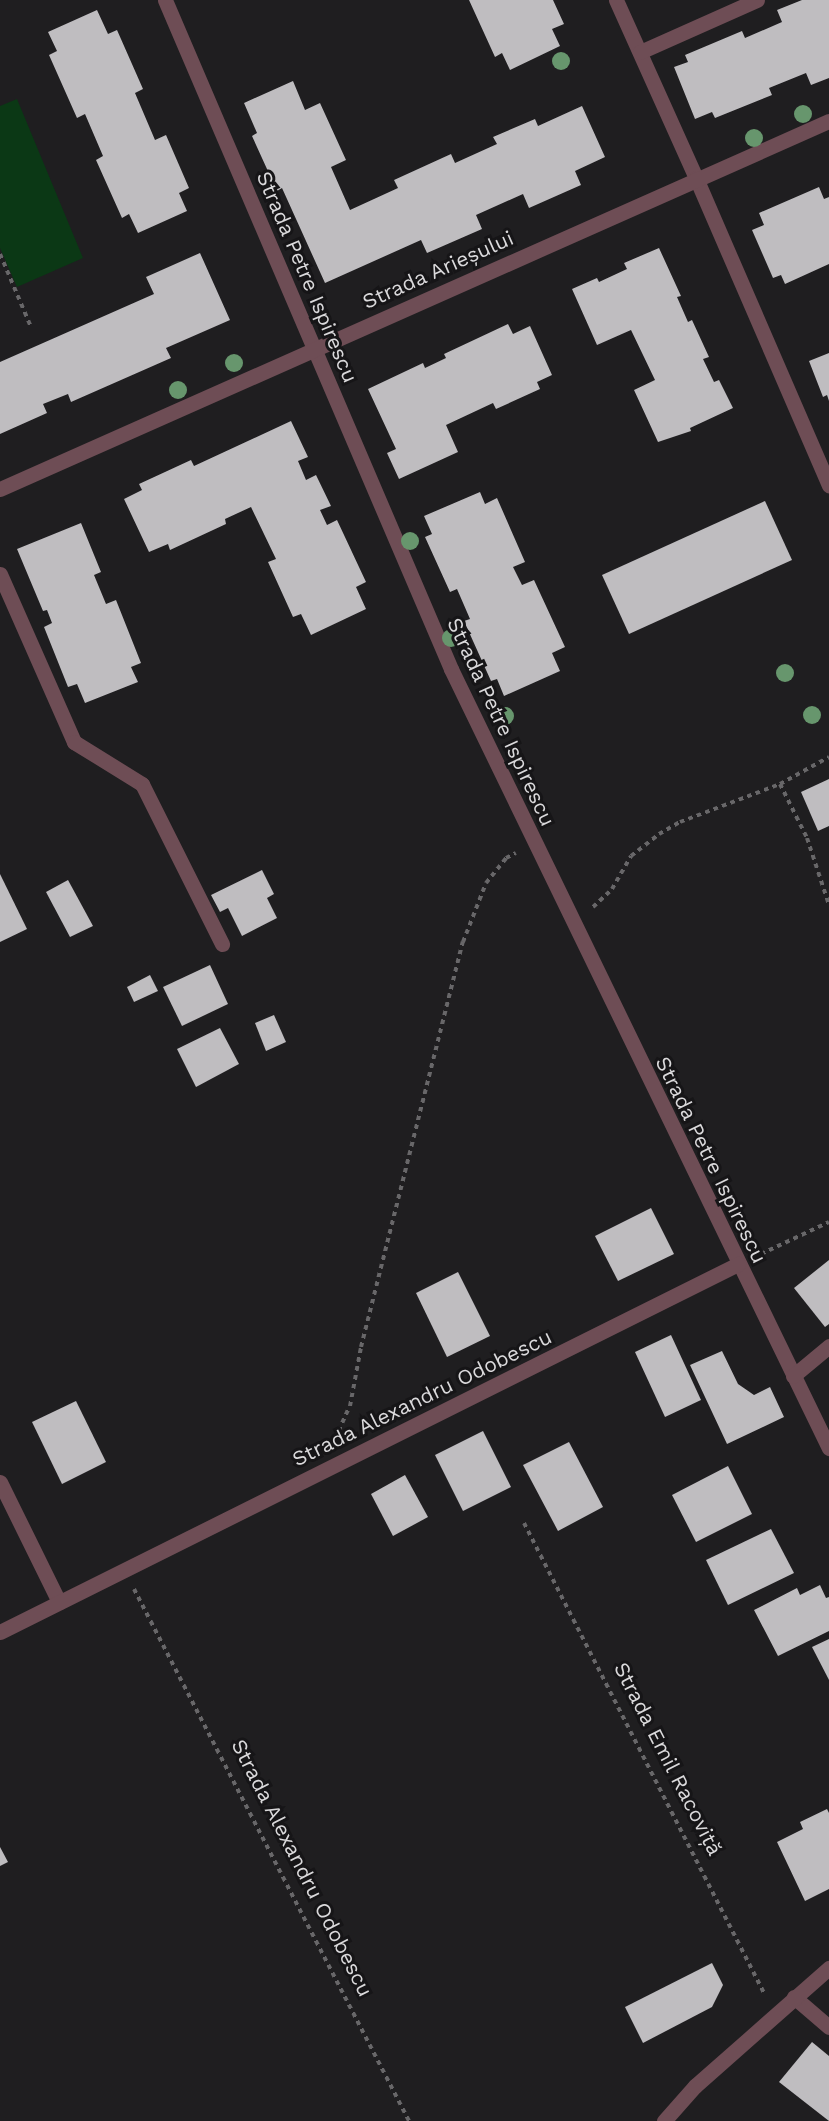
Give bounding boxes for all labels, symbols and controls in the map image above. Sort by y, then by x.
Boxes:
street label: Strada Petre Ispirescu [251,167,363,387]
street label: Strada Arieșului [358,225,518,315]
street label: Strada Petre Ispirescu [442,614,560,830]
street label: Strada Petre Ispirescu [650,1052,772,1268]
street label: Strada Alexandru Odobescu [288,1324,556,1472]
street label: Strada Emil Racoviță [608,1658,728,1860]
street label: Strada Alexandru Odobescu [226,1734,378,2002]

